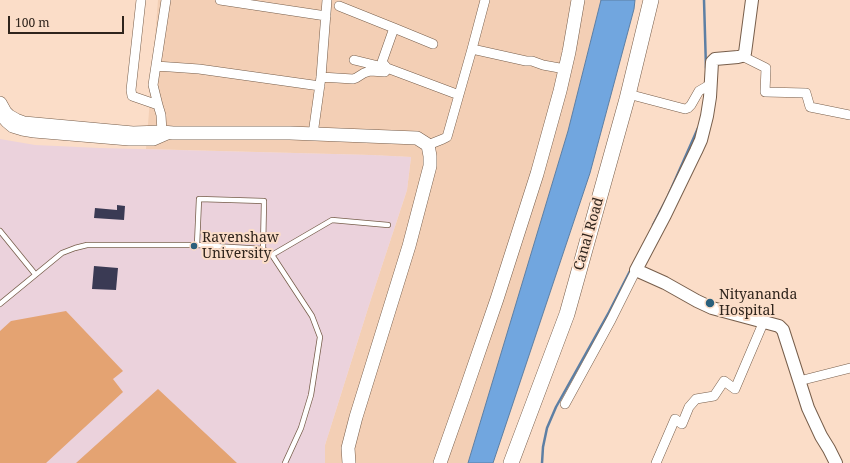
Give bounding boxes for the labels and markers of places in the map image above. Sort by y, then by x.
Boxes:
place label: Ravenshaw University [202,230,279,262]
marker: Ravenshaw University [189,241,199,251]
place label: Nityananda Hospital [719,287,797,320]
marker: Nityananda Hospital [704,297,716,309]

